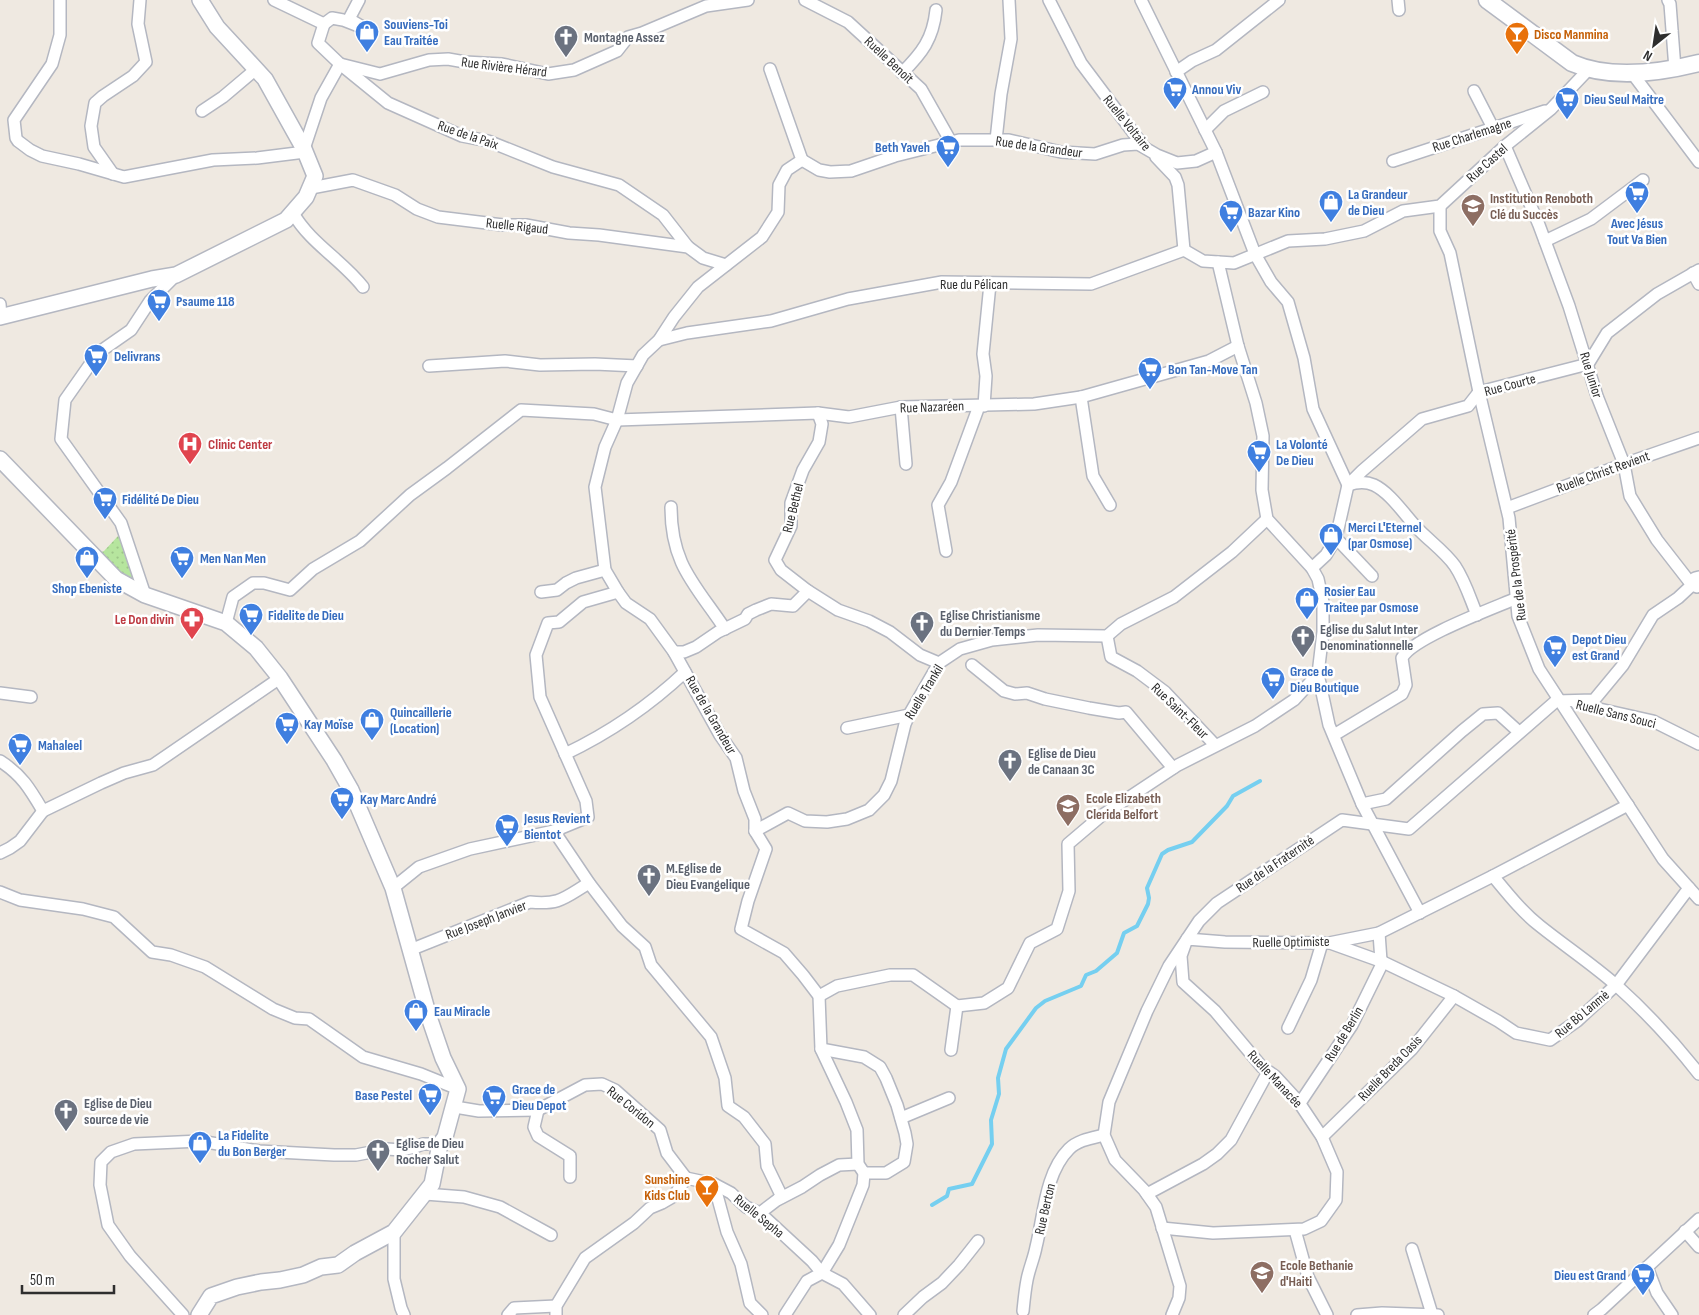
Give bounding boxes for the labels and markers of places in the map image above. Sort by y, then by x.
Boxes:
place label: Souviens-Toi Eau Traitée [384,16,448,49]
shop icon: Souviens-Toi Eau Traitée [354,19,380,53]
bar icon: Disco Manmina [1504,21,1530,55]
church icon: Montagne Assez [553,24,579,58]
place label: Disco Manmina [1534,26,1609,43]
place label: Montagne Assez [584,29,665,46]
supermarket icon: Annou Viv [1162,76,1188,110]
place label: Annou Viv [1191,81,1241,98]
supermarket icon: Dieu Seul Maitre [1554,86,1580,120]
place label: Dieu Seul Maitre [1584,91,1664,108]
supermarket icon: Beth Yaveh [935,134,961,168]
place label: Beth Yaveh [875,139,930,156]
supermarket icon: Avec Jésus Tout Va Bien [1624,180,1650,214]
place label: La Grandeur de Dieu [1348,186,1408,219]
shop icon: La Grandeur de Dieu [1318,189,1344,223]
place label: Institution Renoboth Clé du Succès [1490,190,1593,223]
school or university icon: Institution Renoboth Clé du Succès [1460,193,1486,227]
supermarket icon: Bazar Kino [1218,199,1244,233]
place label: Bazar Kino [1248,204,1300,221]
place label: Avec Jésus Tout Va Bien [1607,215,1667,248]
supermarket icon: Psaume 118 [146,288,172,322]
place label: Psaume 118 [176,293,235,310]
supermarket icon: Delivrans [83,343,109,377]
place label: Delivrans [114,348,160,365]
supermarket icon: Bon Tan-Move Tan [1137,356,1163,390]
place label: Bon Tan-Move Tan [1168,361,1258,378]
hospital icon: Clinic Center [177,431,203,465]
place label: Clinic Center [208,436,273,453]
place label: La Volonté De Dieu [1276,436,1328,469]
supermarket icon: La Volonté De Dieu [1246,439,1272,473]
supermarket icon: Fidélité De Dieu [92,486,118,520]
place label: Fidélité De Dieu [122,491,199,508]
place label: Merci L'Eternel (par Osmose) [1348,519,1422,552]
shop icon: Merci L'Eternel (par Osmose) [1318,522,1344,556]
shop icon: Shop Ebeniste [74,545,100,579]
supermarket icon: Men Nan Men [169,545,195,579]
place label: Men Nan Men [200,550,266,567]
place label: Shop Ebeniste [52,580,122,597]
place label: Rosier Eau Traitee par Osmose [1324,583,1418,616]
shop icon: Rosier Eau Traitee par Osmose [1294,586,1320,620]
supermarket icon: Fidelite de Dieu [238,602,264,636]
pharmacy icon: Le Don divin [179,606,205,640]
place label: Fidelite de Dieu [268,607,344,624]
place label: Eglise Christianisme du Dernier Temps [940,607,1040,640]
church icon: Eglise Christianisme du Dernier Temps [909,610,935,644]
place label: Le Don divin [115,611,174,628]
place label: Eglise du Salut Inter Denominationnelle [1320,621,1419,654]
church icon: Eglise du Salut Inter Denominationnelle [1290,624,1316,658]
place label: Depot Dieu est Grand [1572,631,1626,664]
supermarket icon: Depot Dieu est Grand [1542,634,1568,668]
place label: Grace de Dieu Boutique [1290,663,1359,696]
supermarket icon: Grace de Dieu Boutique [1260,666,1286,700]
place label: Quincaillerie (Location) [390,704,452,737]
shop icon: Quincaillerie (Location) [359,707,385,741]
supermarket icon: Kay Moïse [274,711,300,745]
place label: Kay Moïse [304,716,354,733]
supermarket icon: Mahaleel [7,732,33,766]
place label: Mahaleel [38,737,82,754]
place label: Eglise de Dieu de Canaan 3C [1028,745,1096,778]
church icon: Eglise de Dieu de Canaan 3C [997,748,1023,782]
supermarket icon: Kay Marc André [329,786,355,820]
place label: Ecole Elizabeth Clerida Belfort [1086,790,1161,823]
place label: Kay Marc André [360,791,437,808]
school or university icon: Ecole Elizabeth Clerida Belfort [1055,793,1081,827]
place label: Jesus Revient Bientot [523,810,591,843]
supermarket icon: Jesus Revient Bientot [494,813,520,847]
place label: M.Eglise de Dieu Evangelique [666,860,750,893]
church icon: M.Eglise de Dieu Evangelique [636,863,662,897]
shop icon: Eau Miracle [403,998,429,1032]
place label: Eau Miracle [434,1003,490,1020]
place label: Grace de Dieu Depot [512,1081,567,1114]
supermarket icon: Base Pestel [417,1082,443,1116]
supermarket icon: Grace de Dieu Depot [481,1084,507,1118]
place label: Base Pestel [355,1087,412,1104]
place label: Eglise de Dieu source de vie [84,1095,152,1128]
church icon: Eglise de Dieu source de vie [53,1098,79,1132]
place label: La Fidelite du Bon Berger [218,1127,287,1160]
shop icon: La Fidelite du Bon Berger [187,1130,213,1164]
place label: Eglise de Dieu Rocher Salut [396,1135,464,1168]
church icon: Eglise de Dieu Rocher Salut [365,1138,391,1172]
place label: Sunshine Kids Club [644,1171,690,1204]
bar icon: Sunshine Kids Club [694,1174,720,1208]
place label: Ecole Bethanie d'Haiti [1280,1257,1353,1290]
school or university icon: Ecole Bethanie d'Haiti [1249,1260,1275,1294]
supermarket icon: Dieu est Grand [1630,1262,1656,1296]
place label: Dieu est Grand [1554,1267,1626,1284]

